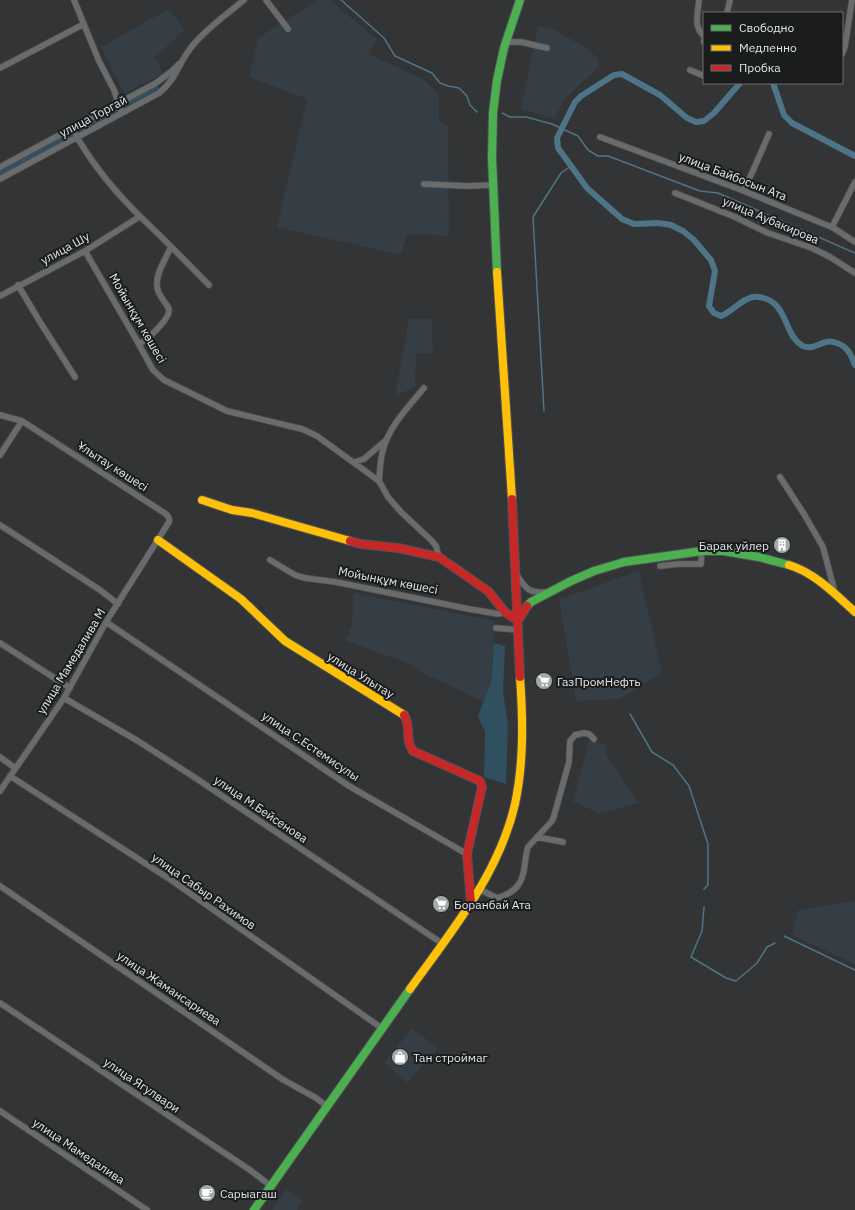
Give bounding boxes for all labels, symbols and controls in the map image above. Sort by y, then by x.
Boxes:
legend [703,12,843,84]
text: Свободно [739,20,795,35]
text: Медленно [739,40,797,55]
text: Пробка [739,60,781,75]
street label: улица Торгай [57,92,129,140]
street label: улица Байбосын Ата [677,148,790,204]
street label: улица Аубакирова [721,193,822,247]
street label: улица Шу [38,228,92,268]
street label: Мойынқұм көшесі [106,270,170,366]
street label: Ұлытау көшесі [75,438,151,494]
building icon: Барак уйлер [772,535,792,555]
place label: Барак уйлер [699,538,769,553]
street label: Мойынқұм көшесі [337,563,439,597]
street label: улица Мамедалива М [34,606,108,716]
street label: улица Улытау [325,649,397,701]
supermarket icon: ГазПромНефть [534,671,554,691]
place label: ГазПромНефть [557,674,641,689]
street label: улица С.Естемисулы [259,708,363,784]
street label: улица М.Бейсенова [211,772,311,846]
street label: улица Сабыр Рахимов [149,849,259,933]
supermarket icon: Боранбай Ата [431,894,451,914]
place label: Боранбай Ата [454,897,532,912]
street label: улица Жамансариева [114,948,224,1029]
shop icon: Тан строймаг [390,1047,410,1067]
place label: Тан строймаг [413,1050,488,1065]
street label: улица Ягулвари [101,1054,183,1116]
street label: улица Мамедалива [30,1115,128,1188]
cafe icon: Сарыагаш [197,1183,217,1203]
place label: Сарыагаш [220,1186,277,1201]

